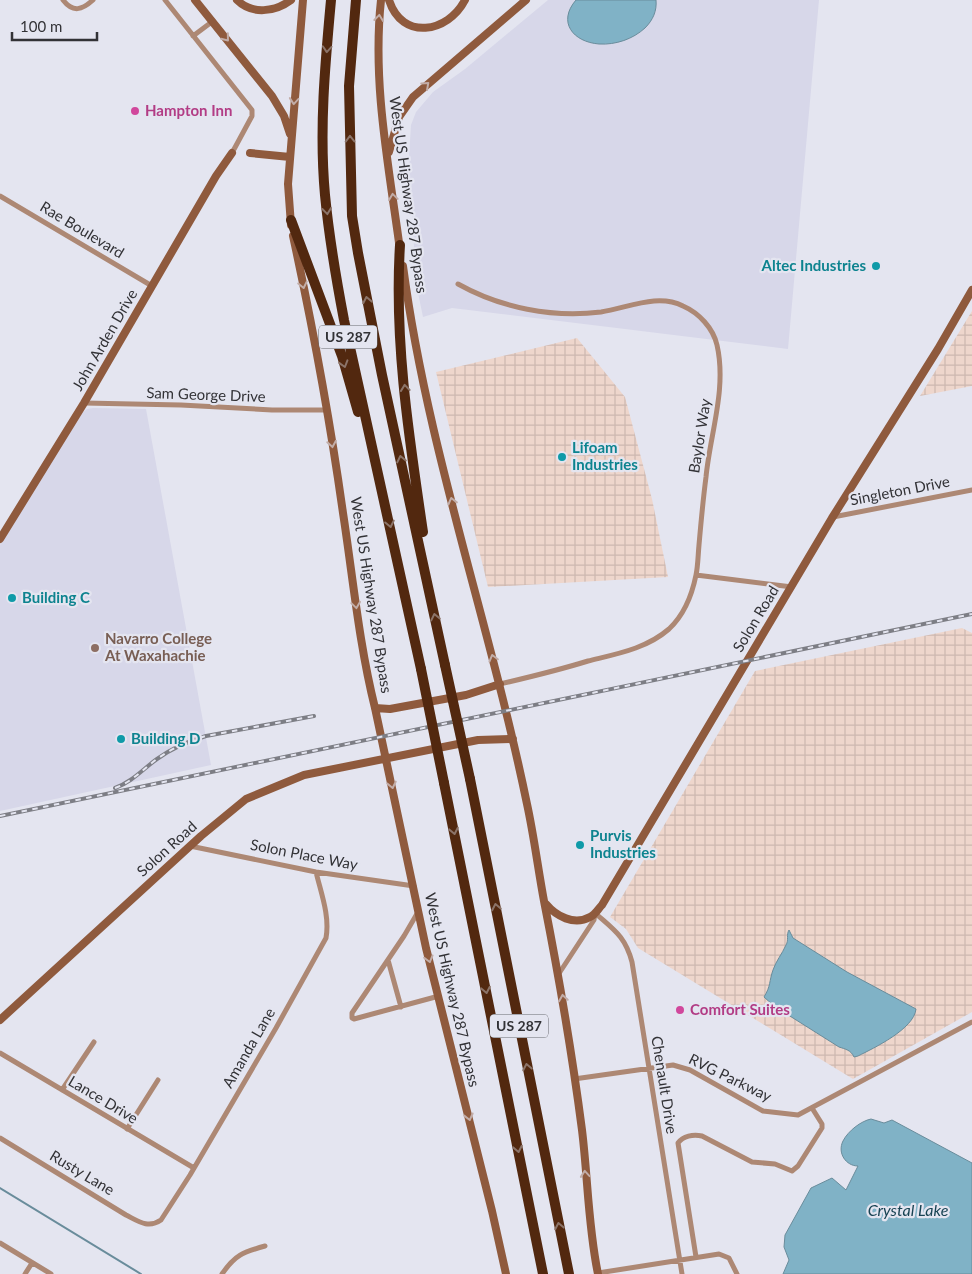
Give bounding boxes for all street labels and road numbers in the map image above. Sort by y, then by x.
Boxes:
street label: West US Highway 287 Bypass [386,95,432,294]
street label: Rae Boulevard [37,197,128,261]
street label: John Arden Drive [68,285,141,393]
road number: US 287 [319,326,377,348]
street label: Sam George Drive [146,383,266,405]
street label: Baylor Way [684,397,714,474]
street label: Singleton Drive [848,472,951,508]
street label: West US Highway 287 Bypass [348,495,396,694]
street label: Solon Road [728,582,782,655]
street label: Solon Road [133,817,200,880]
street label: Solon Place Way [249,835,360,873]
street label: West US Highway 287 Bypass [422,891,484,1089]
street label: Amanda Lane [218,1004,278,1091]
road number: US 287 [490,1014,548,1038]
street label: Chenault Drive [648,1035,682,1135]
street label: RVG Parkway [686,1049,775,1105]
street label: Lance Drive [65,1071,142,1127]
street label: Rusty Lane [47,1146,118,1198]

